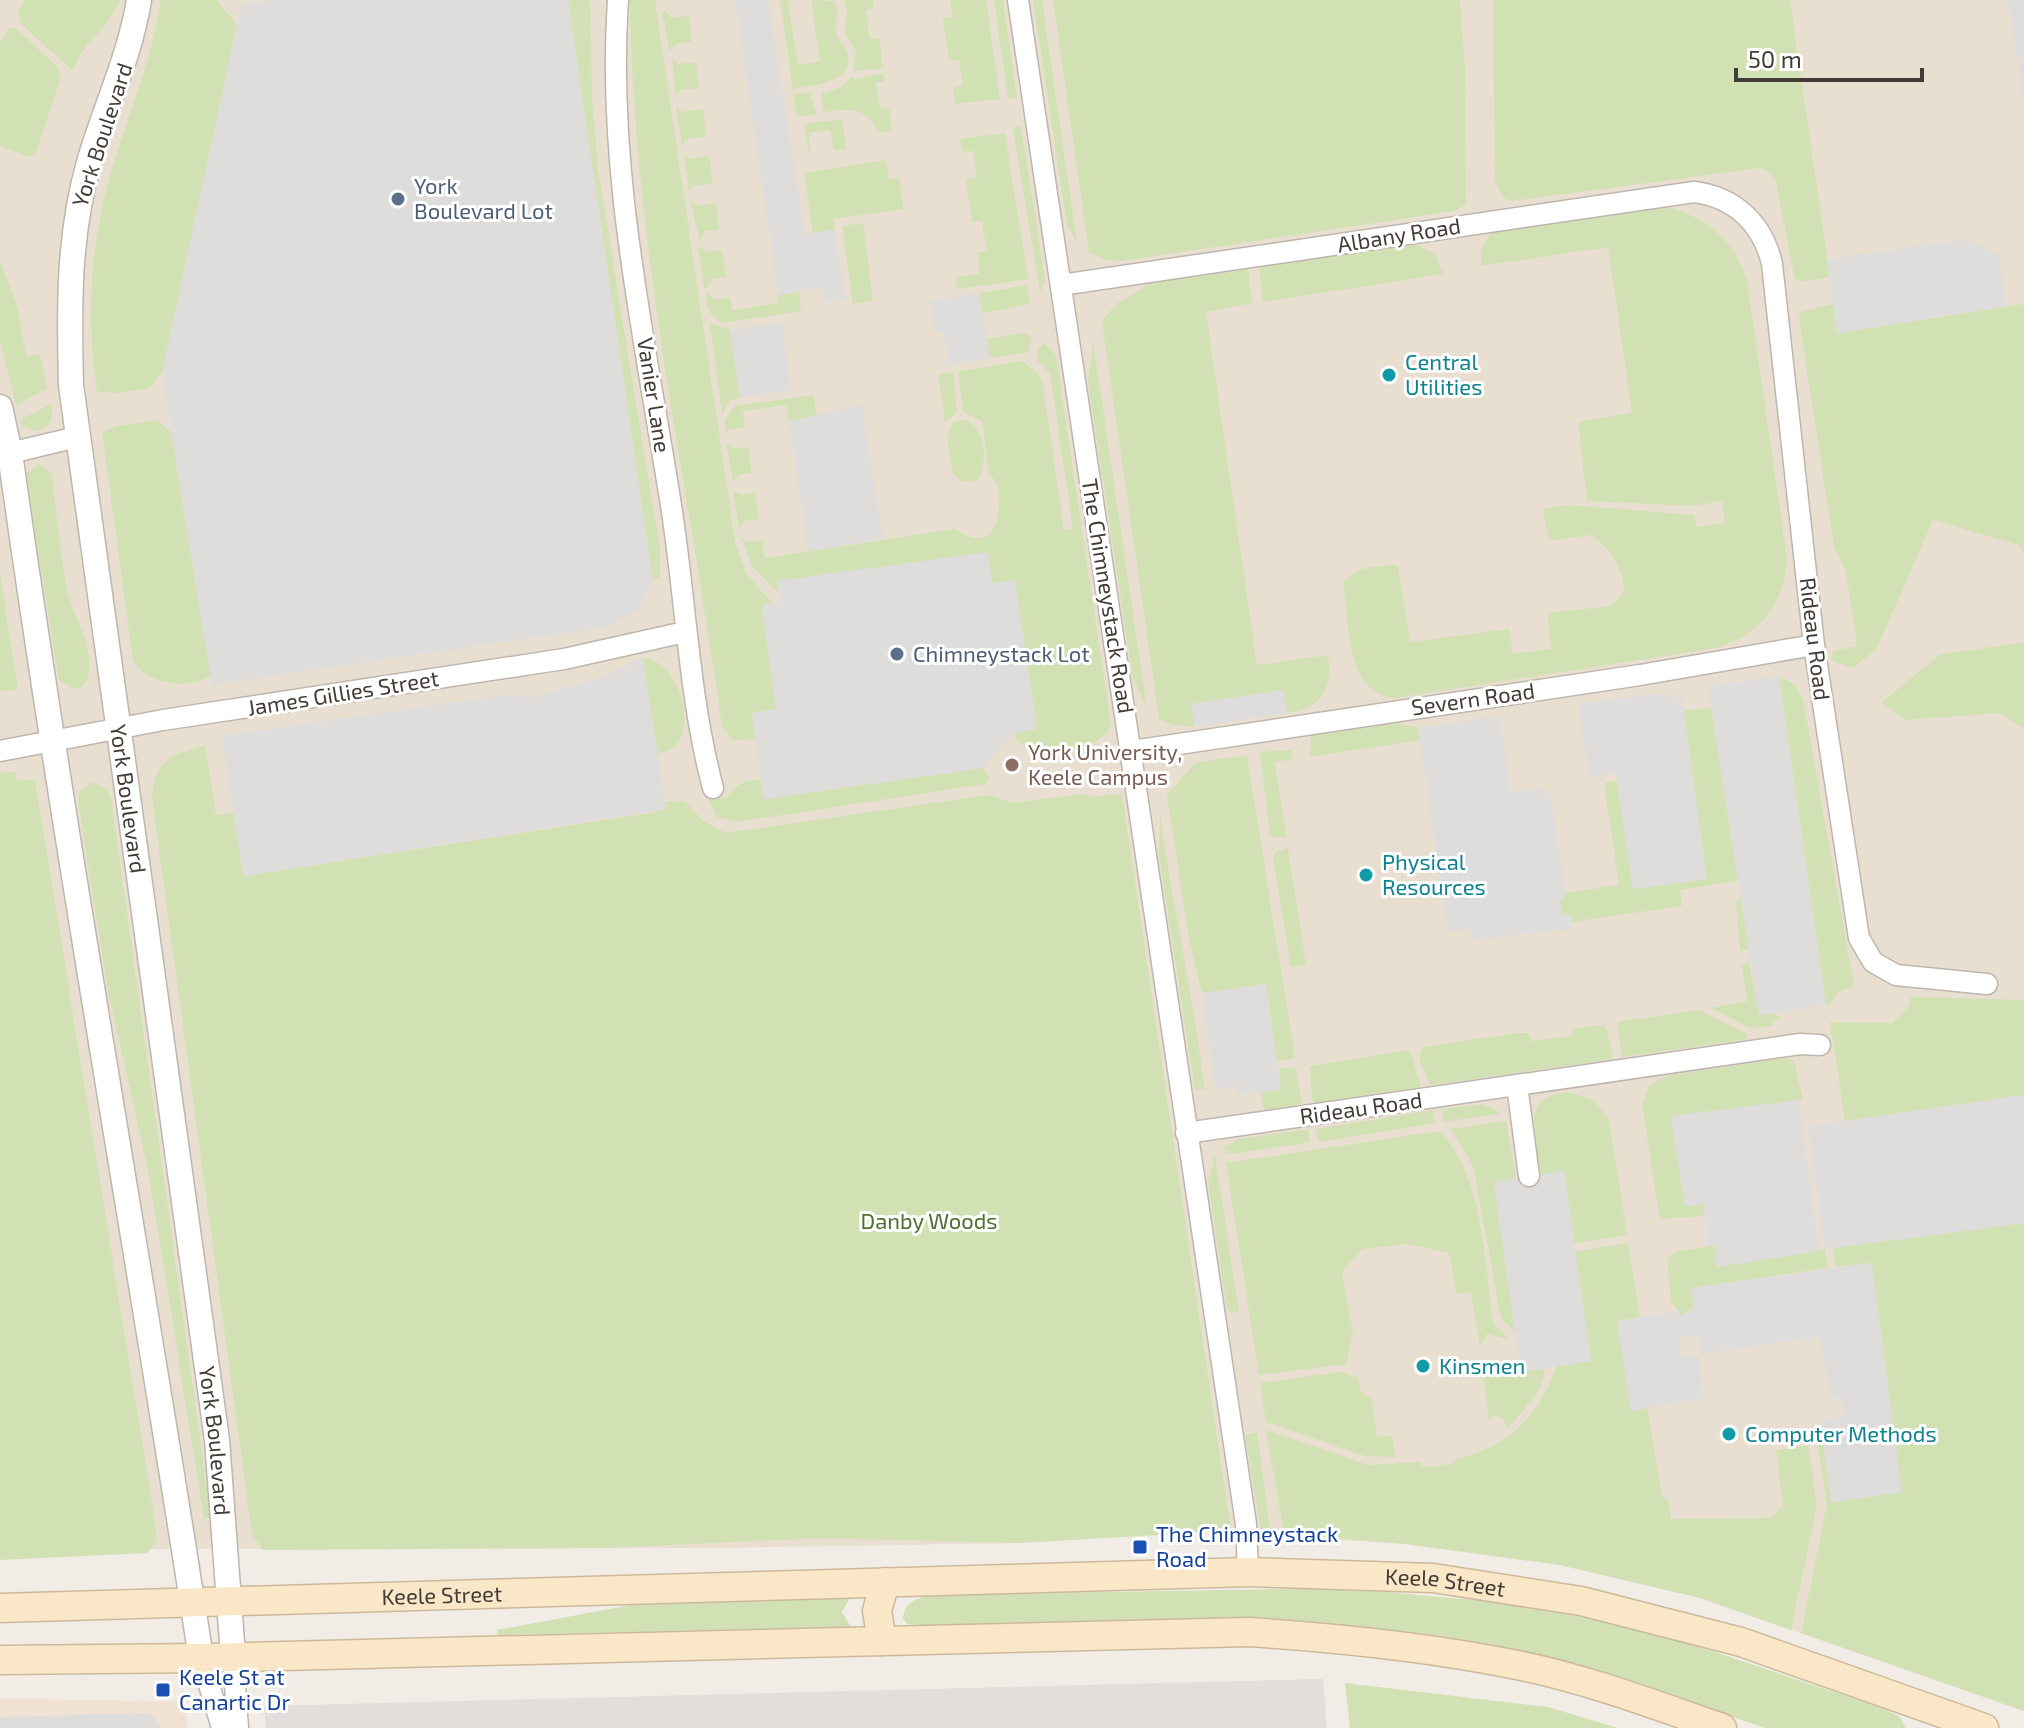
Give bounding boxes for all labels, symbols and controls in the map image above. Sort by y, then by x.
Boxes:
scale bar [1736,32,1922,82]
text: 50 m [1748,44,1802,73]
street label: York Boulevard [65,59,137,210]
place label: York Boulevard Lot [414,172,553,223]
marker: York Boulevard Lot [389,190,407,208]
street label: Albany Road [1335,211,1462,257]
street label: Vanier Lane [633,335,677,454]
place label: Central Utilities [1405,348,1482,399]
marker: Central Utilities [1380,366,1398,384]
street label: The Chimneystack Road [1078,477,1140,715]
street label: Rideau Road [1796,576,1836,702]
place label: Chimneystack Lot [913,640,1090,666]
marker: Chimneystack Lot [888,645,906,663]
street label: James Gillies Street [245,664,440,720]
street label: Severn Road [1409,676,1536,720]
street label: York Boulevard [106,722,152,875]
place label: York University, Keele Campus [1028,738,1182,789]
marker: York University, Keele Campus [1003,756,1021,774]
place label: Physical Resources [1382,848,1486,899]
marker: Physical Resources [1357,866,1375,884]
street label: Rideau Road [1298,1086,1424,1128]
park label: Danby Woods [861,1207,997,1233]
place label: Kinsmen [1439,1352,1525,1378]
marker: Kinsmen [1414,1357,1432,1375]
street label: York Boulevard [195,1364,237,1516]
place label: Computer Methods [1745,1420,1937,1446]
marker: Computer Methods [1720,1425,1738,1443]
place label: The Chimneystack Road [1156,1520,1338,1571]
marker: The Chimneystack Road [1131,1538,1149,1556]
street label: Keele Street [1385,1562,1507,1601]
street label: Keele Street [381,1580,503,1609]
place label: Keele St at Canartic Dr [179,1663,290,1714]
marker: Keele St at Canartic Dr [154,1681,172,1699]

